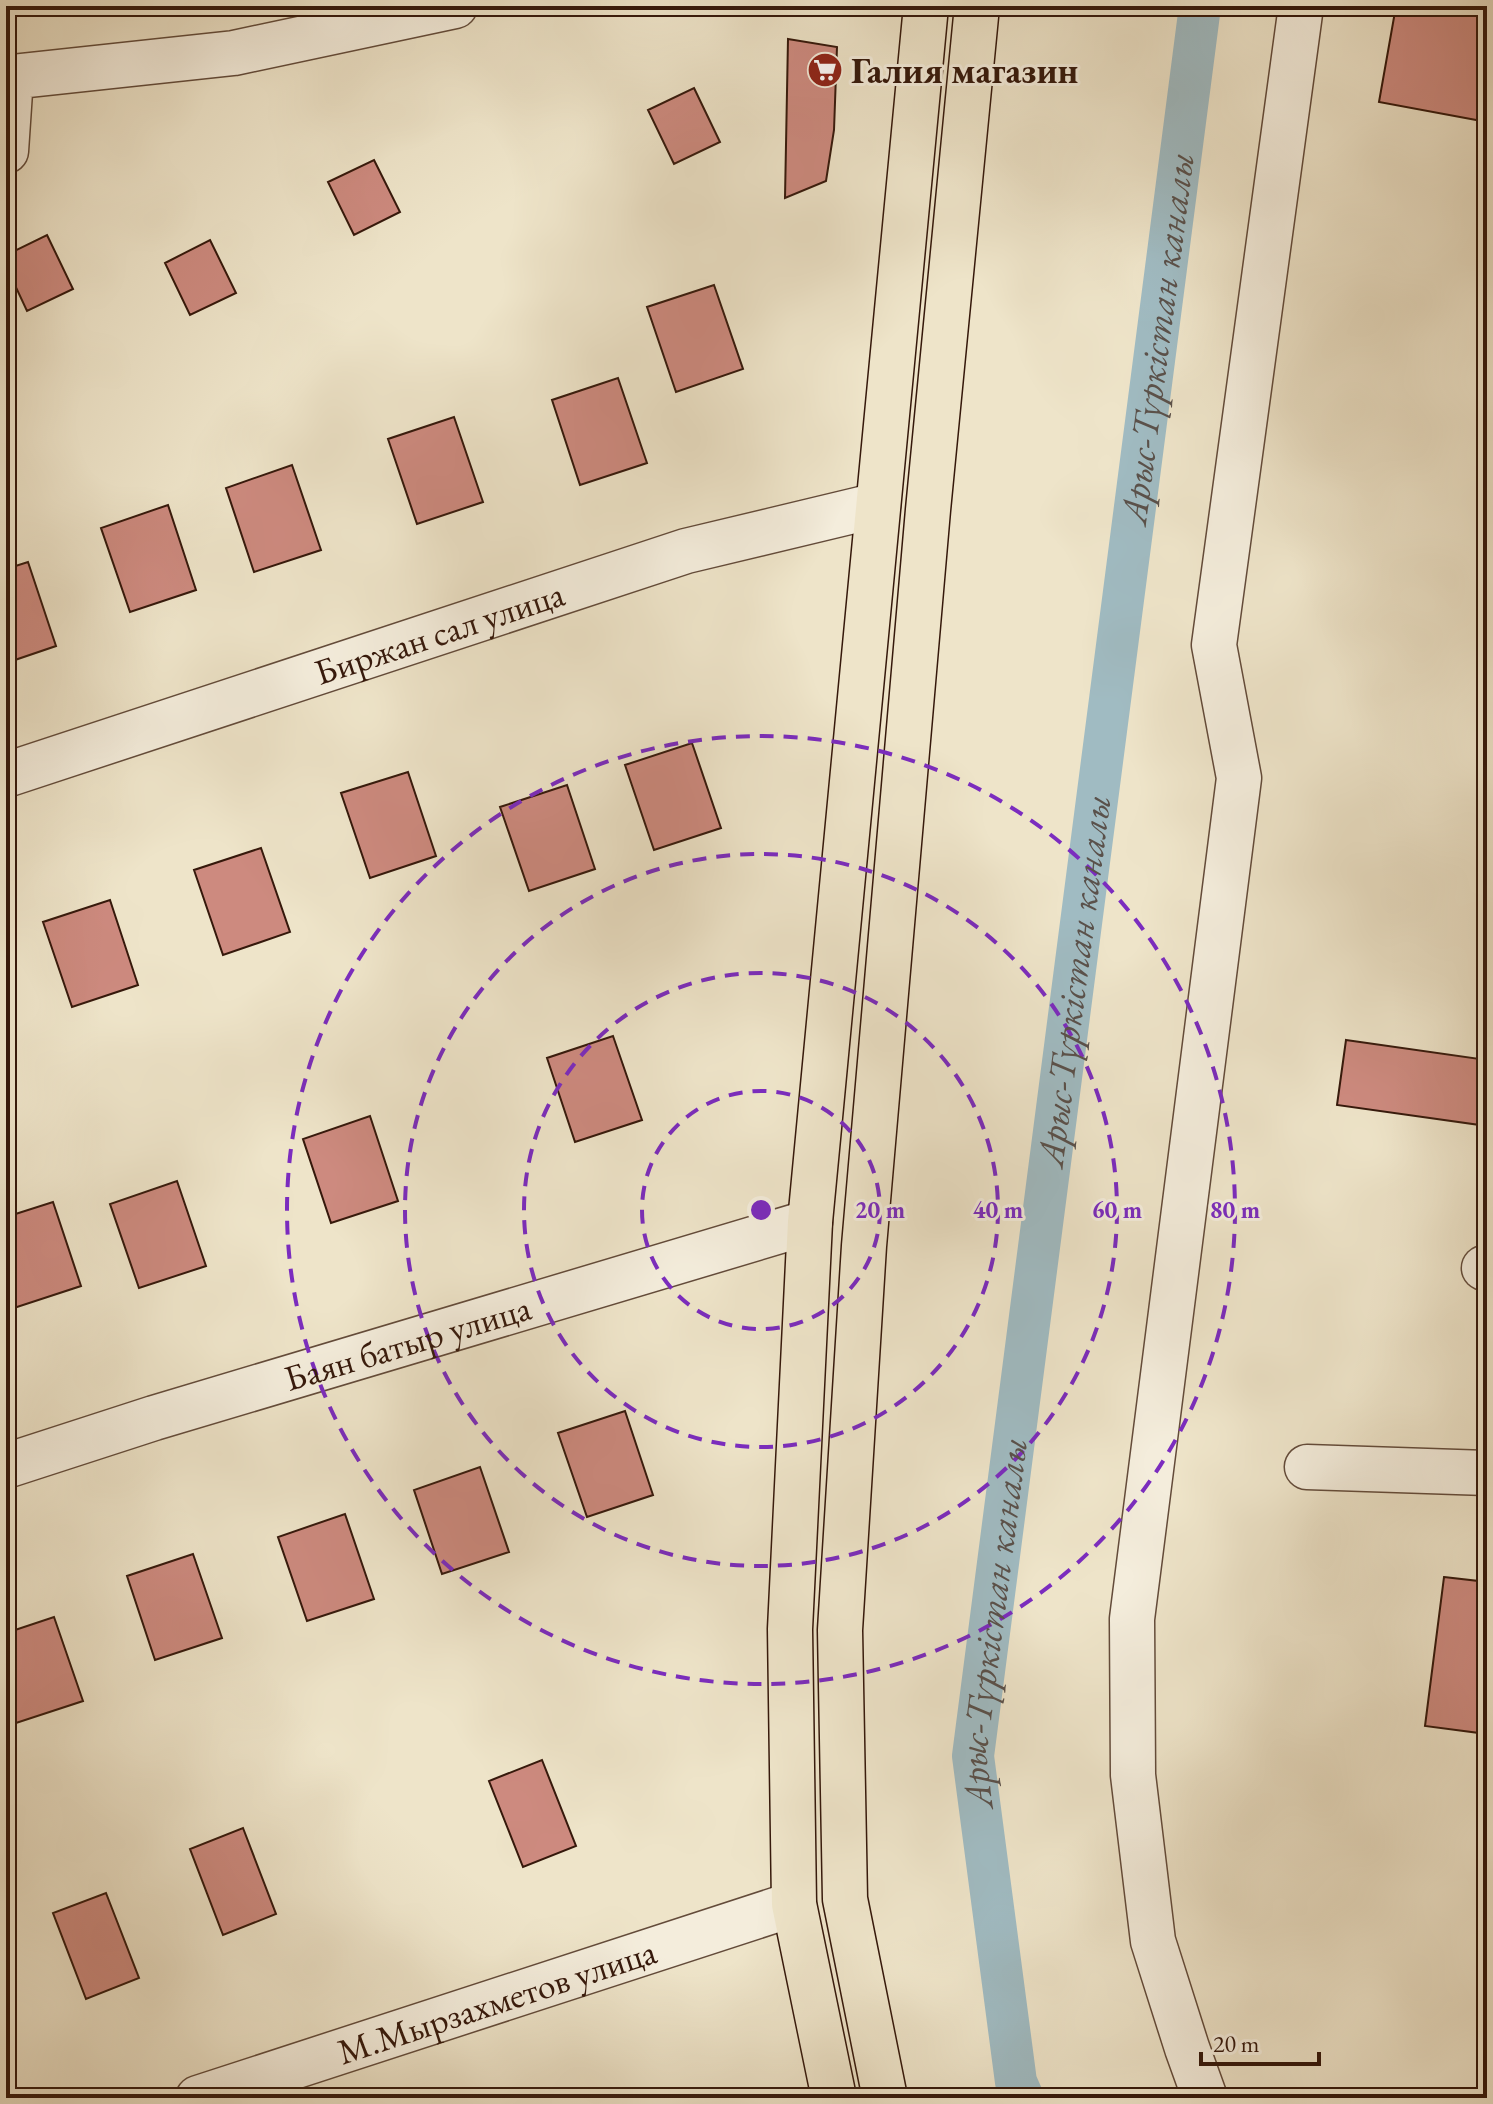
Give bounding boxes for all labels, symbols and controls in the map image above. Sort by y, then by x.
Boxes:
place label: Галия магазин [851,47,1079,94]
supermarket icon: Галия магазин [806,51,844,89]
water label: Арыс-Түркістан каналы [1108,149,1205,530]
street label: Биржан сал улица [308,570,571,696]
water label: Арыс-Түркістан каналы [1024,792,1121,1172]
text: 20 m [855,1194,905,1225]
text: 40 m [973,1194,1023,1225]
text: 60 m [1092,1194,1142,1225]
text: 80 m [1210,1194,1260,1225]
centre of rings [747,1196,775,1224]
street label: Баян батыр улица [279,1284,537,1402]
water label: Арыс-Түркістан каналы [947,1435,1038,1815]
street label: М.Мырзахметов улица [331,1927,663,2075]
scale bar [1201,2016,1319,2066]
text: 20 m [1213,2028,1260,2059]

